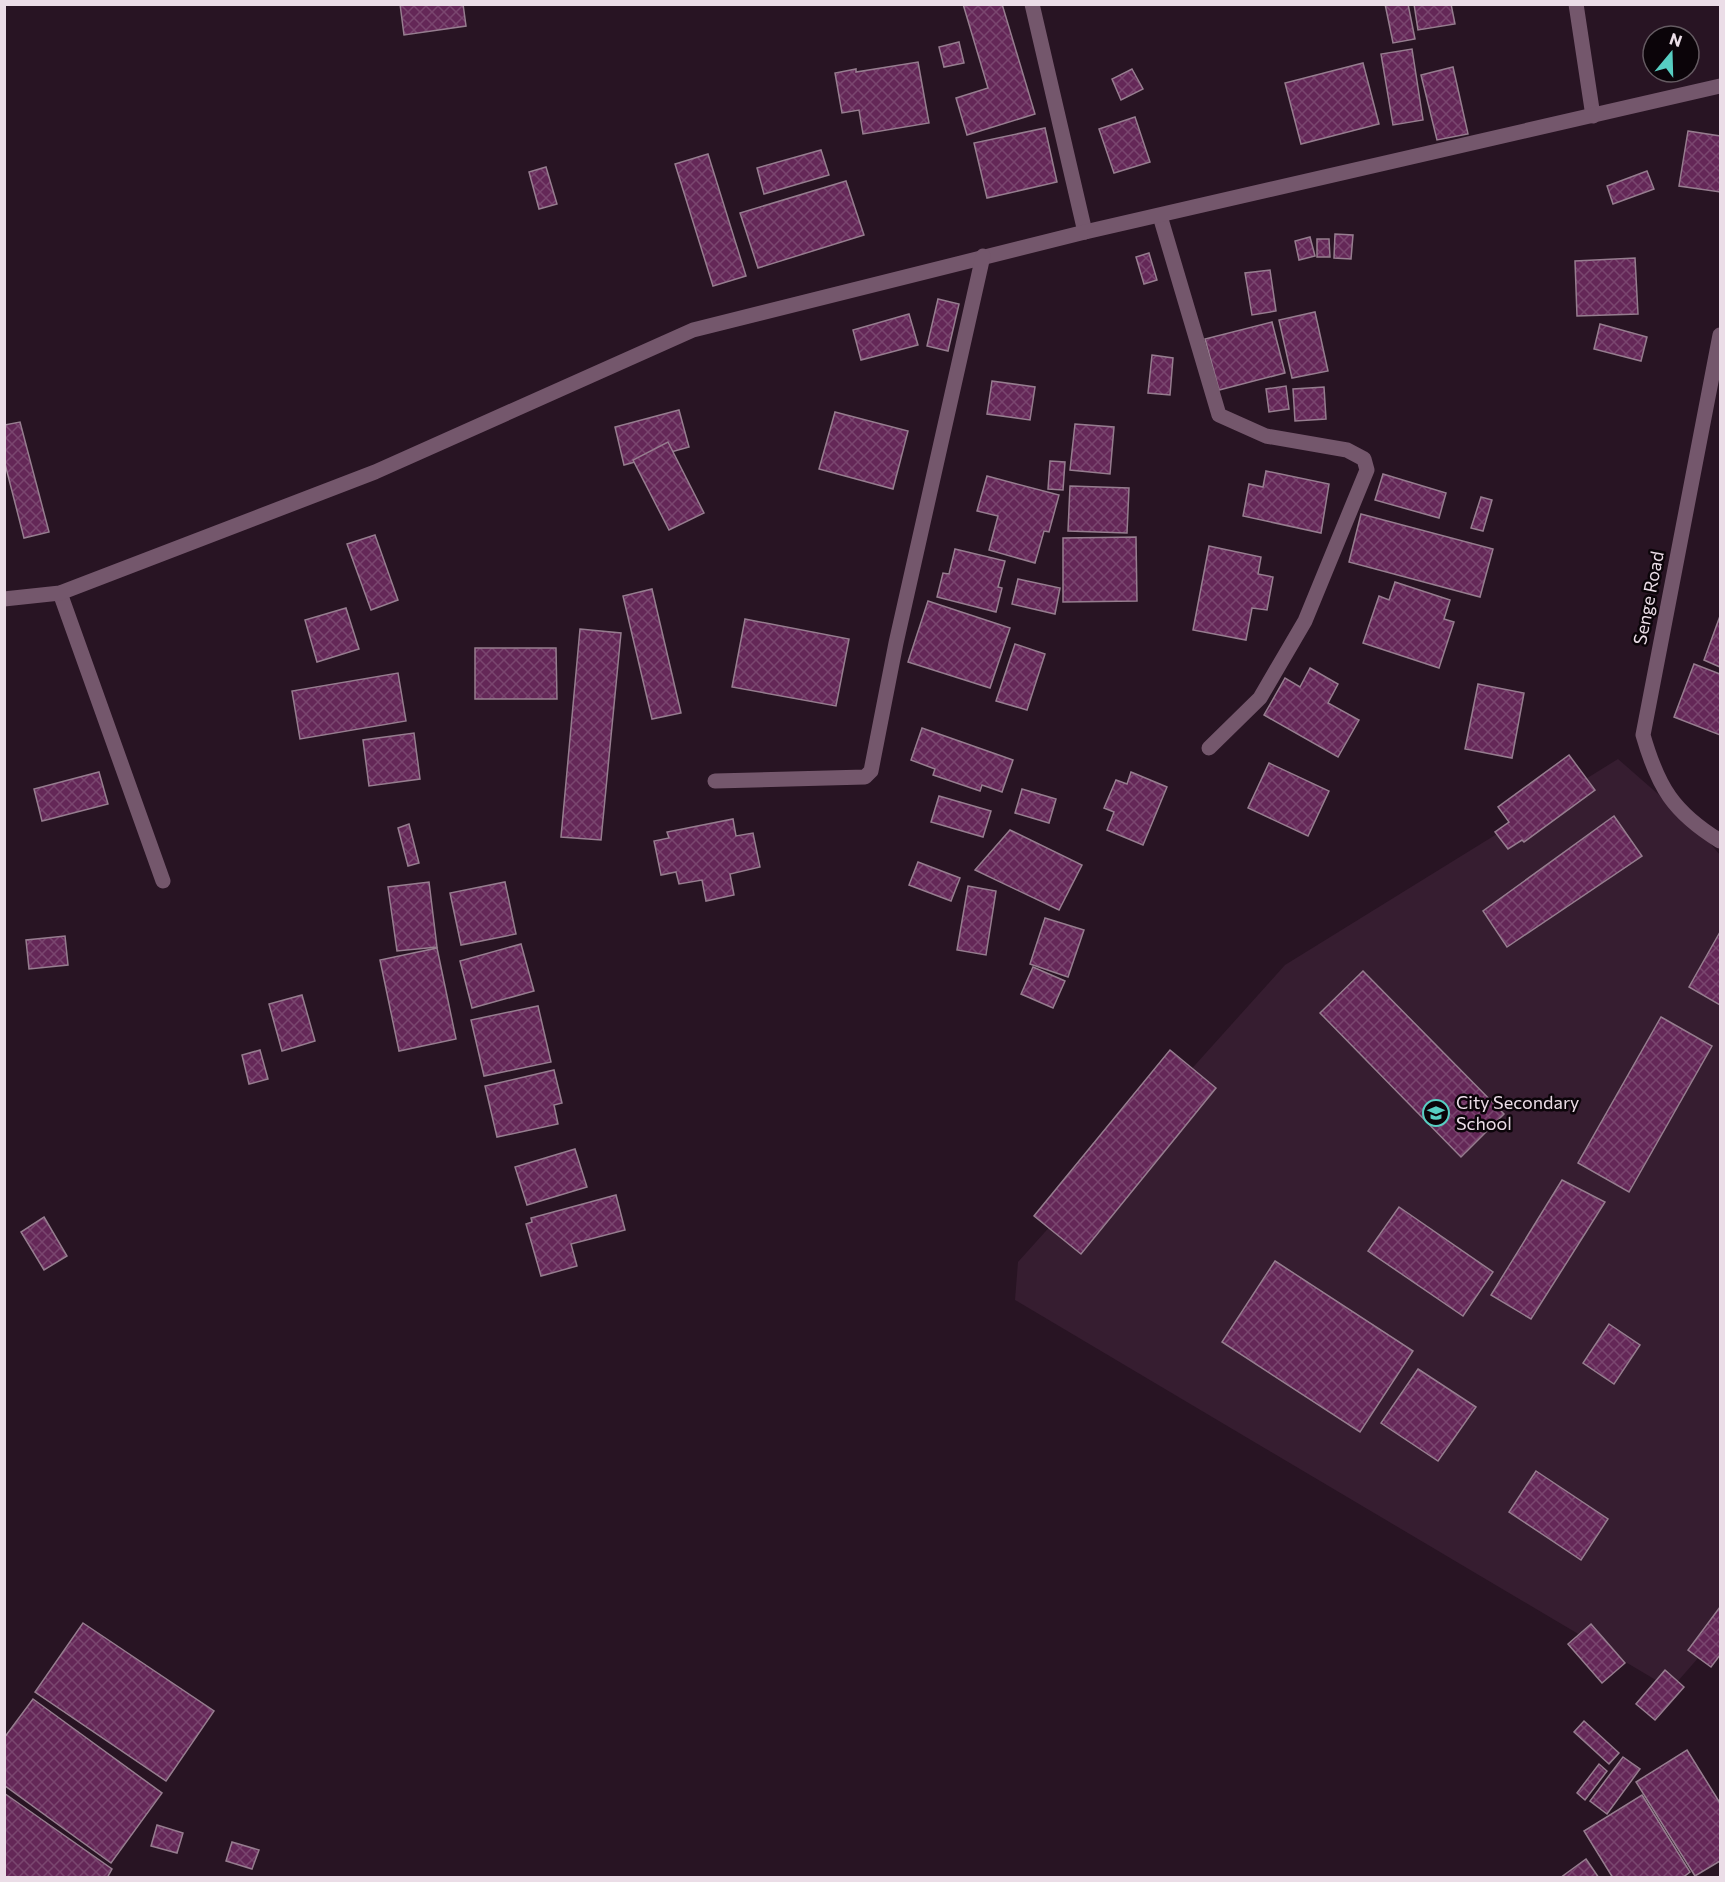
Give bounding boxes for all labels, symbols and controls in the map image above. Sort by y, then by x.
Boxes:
north arrow [1641,24,1701,84]
text: N [1667,28,1685,50]
street label: Senge Road [1628,549,1668,646]
place label: City Secondary School [1456,1091,1579,1134]
school or university icon: City Secondary School [1421,1098,1451,1128]

